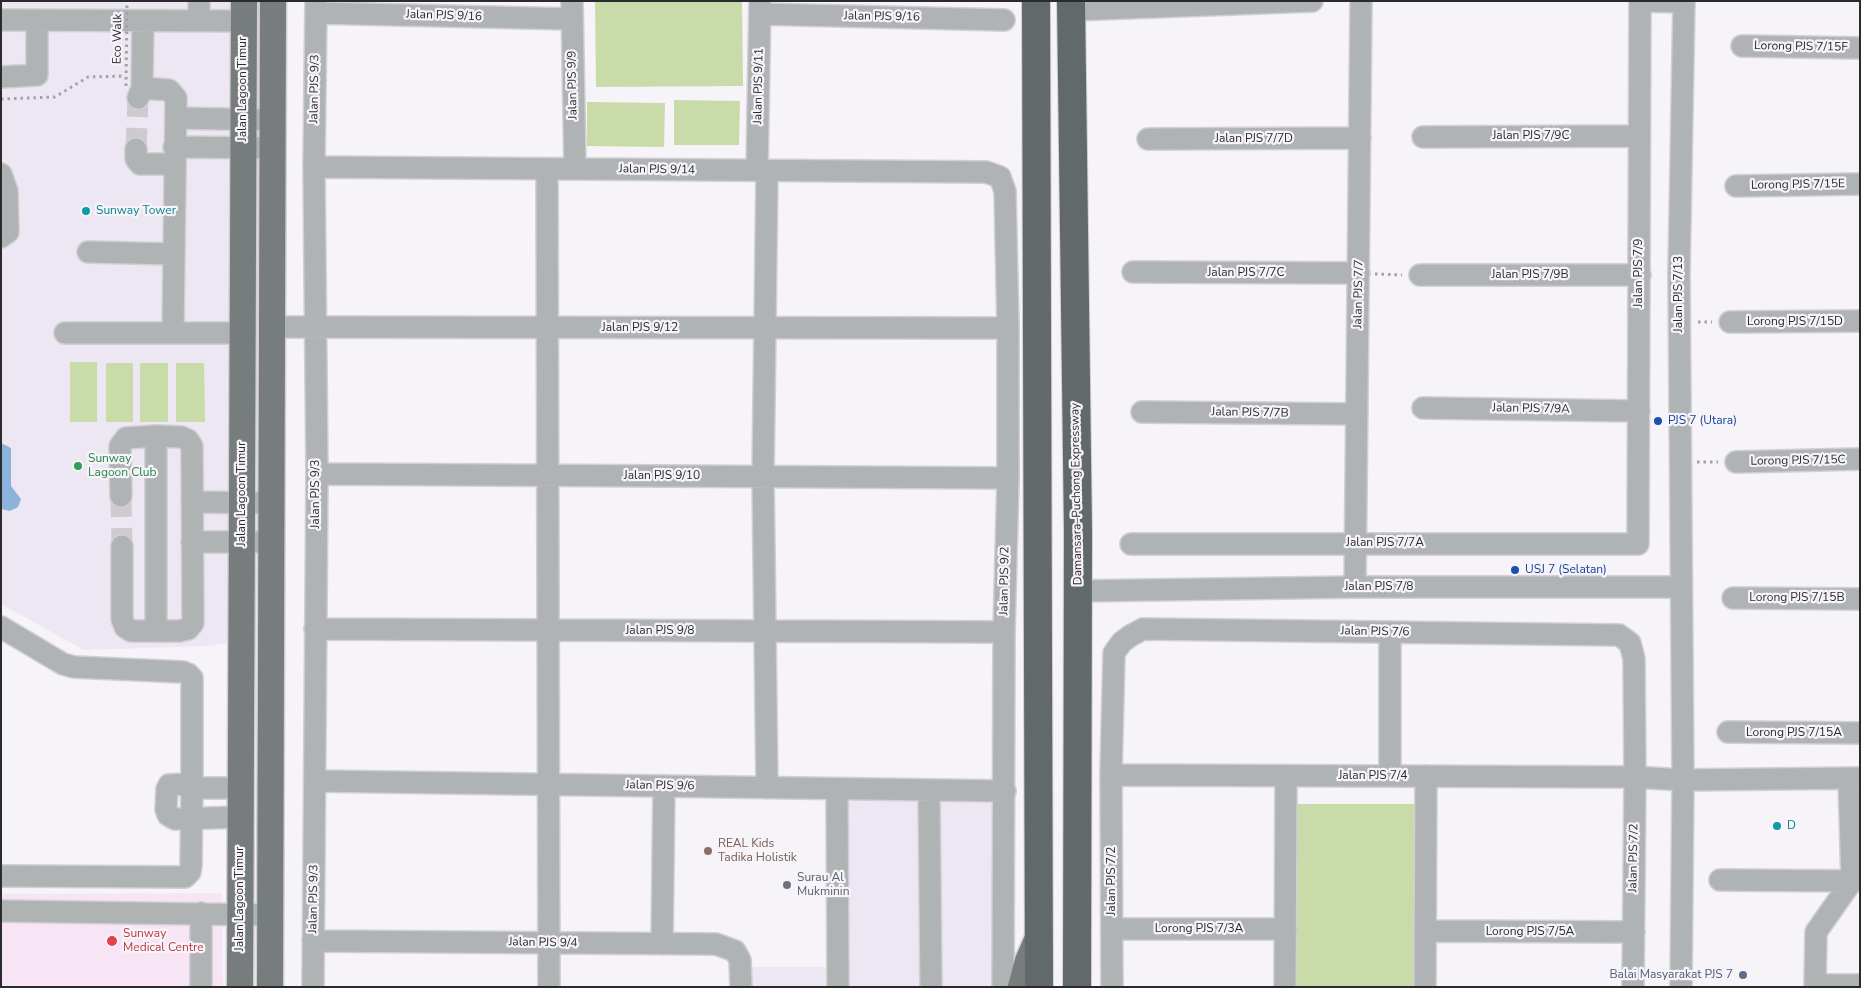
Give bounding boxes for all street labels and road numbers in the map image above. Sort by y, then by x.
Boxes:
street label: Jalan PJS 9/16 [406,7,482,25]
street label: Jalan PJS 9/16 [844,9,920,25]
street label: Eco Walk [110,14,126,64]
street label: Jalan Lagoon Timur [236,37,250,141]
street label: Lorong PJS 7/15F [1754,39,1848,55]
street label: Jalan PJS 9/11 [751,48,767,124]
street label: Jalan PJS 9/9 [565,50,581,120]
street label: Jalan PJS 9/3 [307,54,323,124]
street label: Jalan PJS 7/9C [1492,129,1570,143]
street label: Jalan PJS 7/7D [1215,132,1293,146]
street label: Jalan PJS 9/14 [619,162,695,178]
street label: Lorong PJS 7/15E [1751,177,1845,193]
street label: Jalan PJS 7/9 [1632,238,1646,308]
street label: Jalan PJS 7/13 [1672,256,1686,332]
street label: Jalan PJS 7/7 [1351,259,1367,329]
street label: Jalan PJS 7/7C [1207,266,1285,280]
street label: Jalan PJS 7/9B [1491,268,1569,282]
street label: Lorong PJS 7/15D [1747,315,1843,329]
street label: Jalan PJS 9/12 [602,321,678,335]
street label: Jalan PJS 7/9A [1492,401,1570,417]
street label: Damansara–Puchong Expressway [1068,403,1086,585]
street label: Jalan PJS 7/7B [1211,405,1289,421]
street label: Jalan Lagoon Timur [235,442,249,546]
street label: Lorong PJS 7/15C [1750,453,1846,469]
street label: Jalan PJS 9/3 [309,459,323,529]
street label: Jalan PJS 9/10 [624,469,700,483]
street label: Jalan PJS 7/7A [1346,536,1424,550]
street label: Jalan PJS 9/2 [997,546,1013,616]
street label: Jalan PJS 7/8 [1344,580,1414,594]
street label: Lorong PJS 7/15B [1749,591,1845,605]
street label: Jalan PJS 9/8 [625,624,695,638]
street label: Jalan PJS 7/6 [1340,624,1410,640]
street label: Lorong PJS 7/15A [1746,726,1842,740]
street label: Jalan PJS 7/4 [1338,769,1408,783]
street label: Jalan PJS 9/6 [625,778,695,794]
street label: Jalan PJS 7/2 [1626,823,1642,893]
street label: Jalan PJS 7/2 [1105,846,1119,916]
street label: Jalan Lagoon Timur [233,847,247,951]
street label: Jalan PJS 9/3 [306,864,322,934]
street label: Lorong PJS 7/3A [1155,922,1243,936]
street label: Lorong PJS 7/5A [1486,925,1574,939]
street label: Jalan PJS 9/4 [508,935,578,951]

